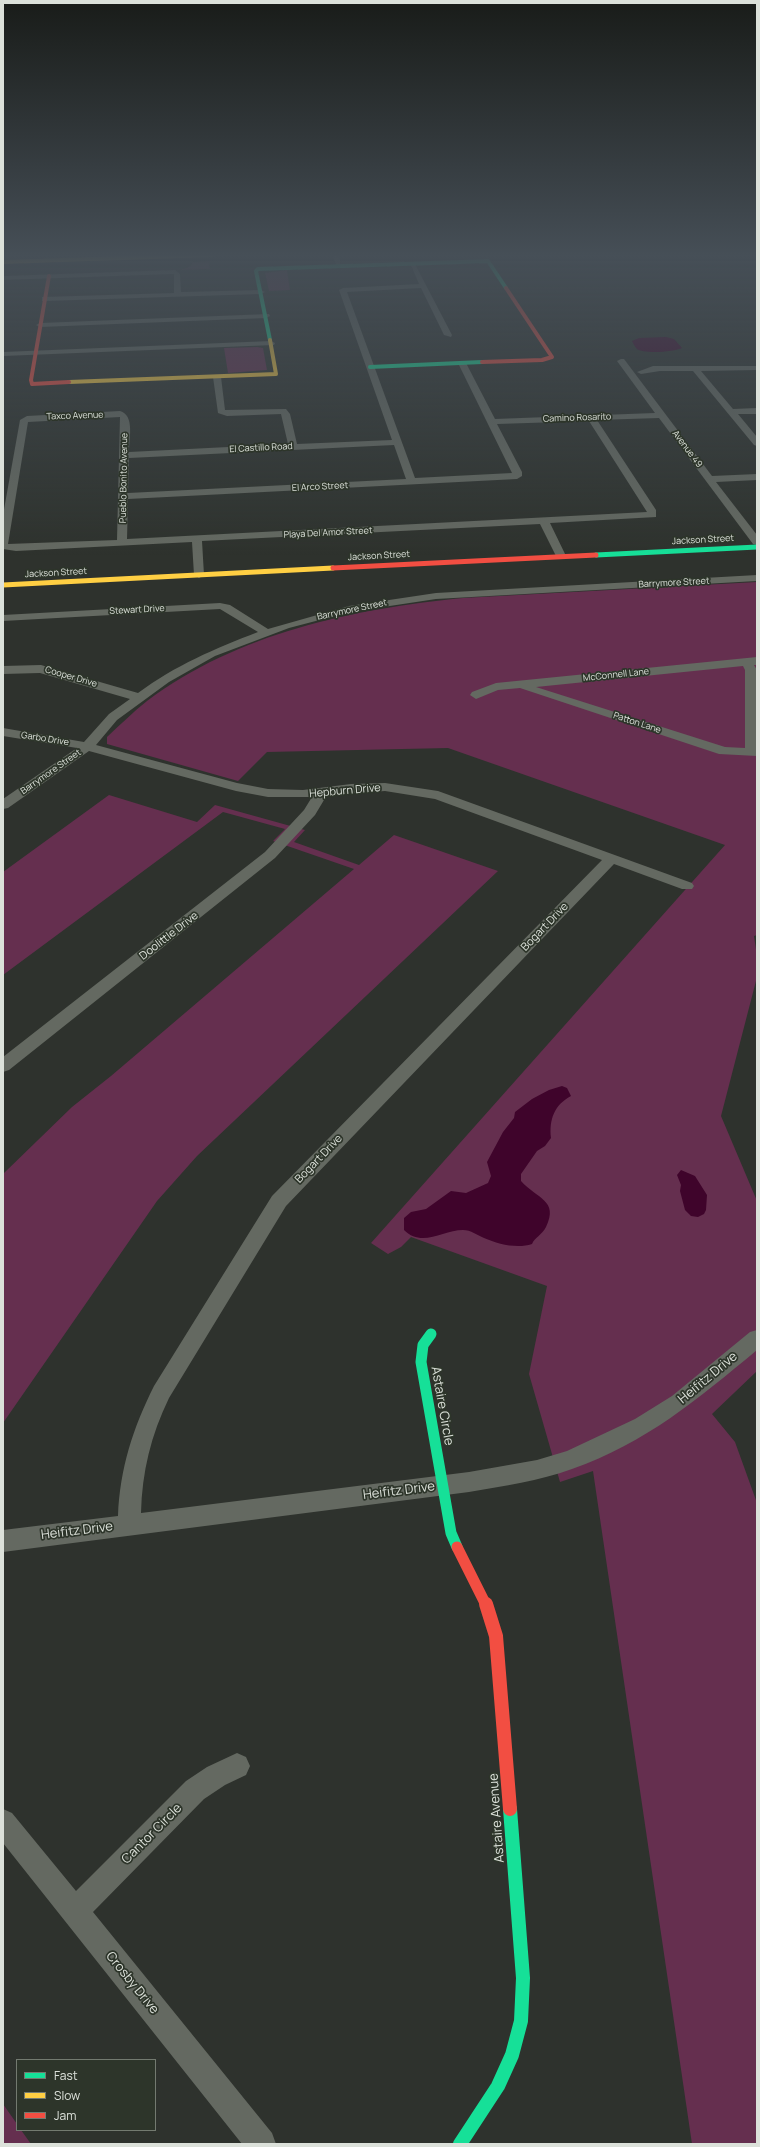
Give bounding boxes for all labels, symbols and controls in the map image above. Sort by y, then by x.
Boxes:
street label: Taxco Avenue [46,410,104,422]
street label: Camino Rosarito [543,411,611,425]
street label: Avenue 49 [670,428,704,470]
street label: Pueblo Bonito Avenue [118,433,130,523]
street label: El Castillo Road [229,441,293,455]
street label: El Arco Street [292,480,348,494]
street label: Playa Del Amor Street [283,525,373,541]
street label: Jackson Street [672,533,734,547]
street label: Jackson Street [348,549,410,563]
street label: Jackson Street [25,566,87,580]
street label: Barrymore Street [638,576,710,590]
street label: Barrymore Street [316,597,388,623]
street label: Stewart Drive [109,603,165,617]
street label: Cooper Drive [44,664,98,690]
street label: McConnell Lane [582,666,650,684]
street label: Patton Lane [612,710,662,736]
street label: Garbo Drive [20,730,70,748]
street label: Barrymore Street [19,747,83,797]
street label: Hepburn Drive [309,781,381,801]
street label: Bogart Drive [519,900,571,954]
street label: Doolittle Drive [137,909,201,963]
street label: Bogart Drive [293,1132,345,1186]
street label: Heifitz Drive [675,1349,741,1407]
street label: Astaire Circle [427,1365,457,1447]
street label: Heifitz Drive [362,1479,436,1503]
street label: Heifitz Drive [40,1519,114,1543]
street label: Astaire Avenue [486,1773,508,1863]
street label: Cantor Circle [119,1801,185,1867]
street label: Crosby Drive [102,1949,162,2017]
legend [16,2059,156,2131]
text: Fast [54,2067,78,2084]
text: Slow [54,2087,80,2104]
text: Jam [54,2107,76,2124]

